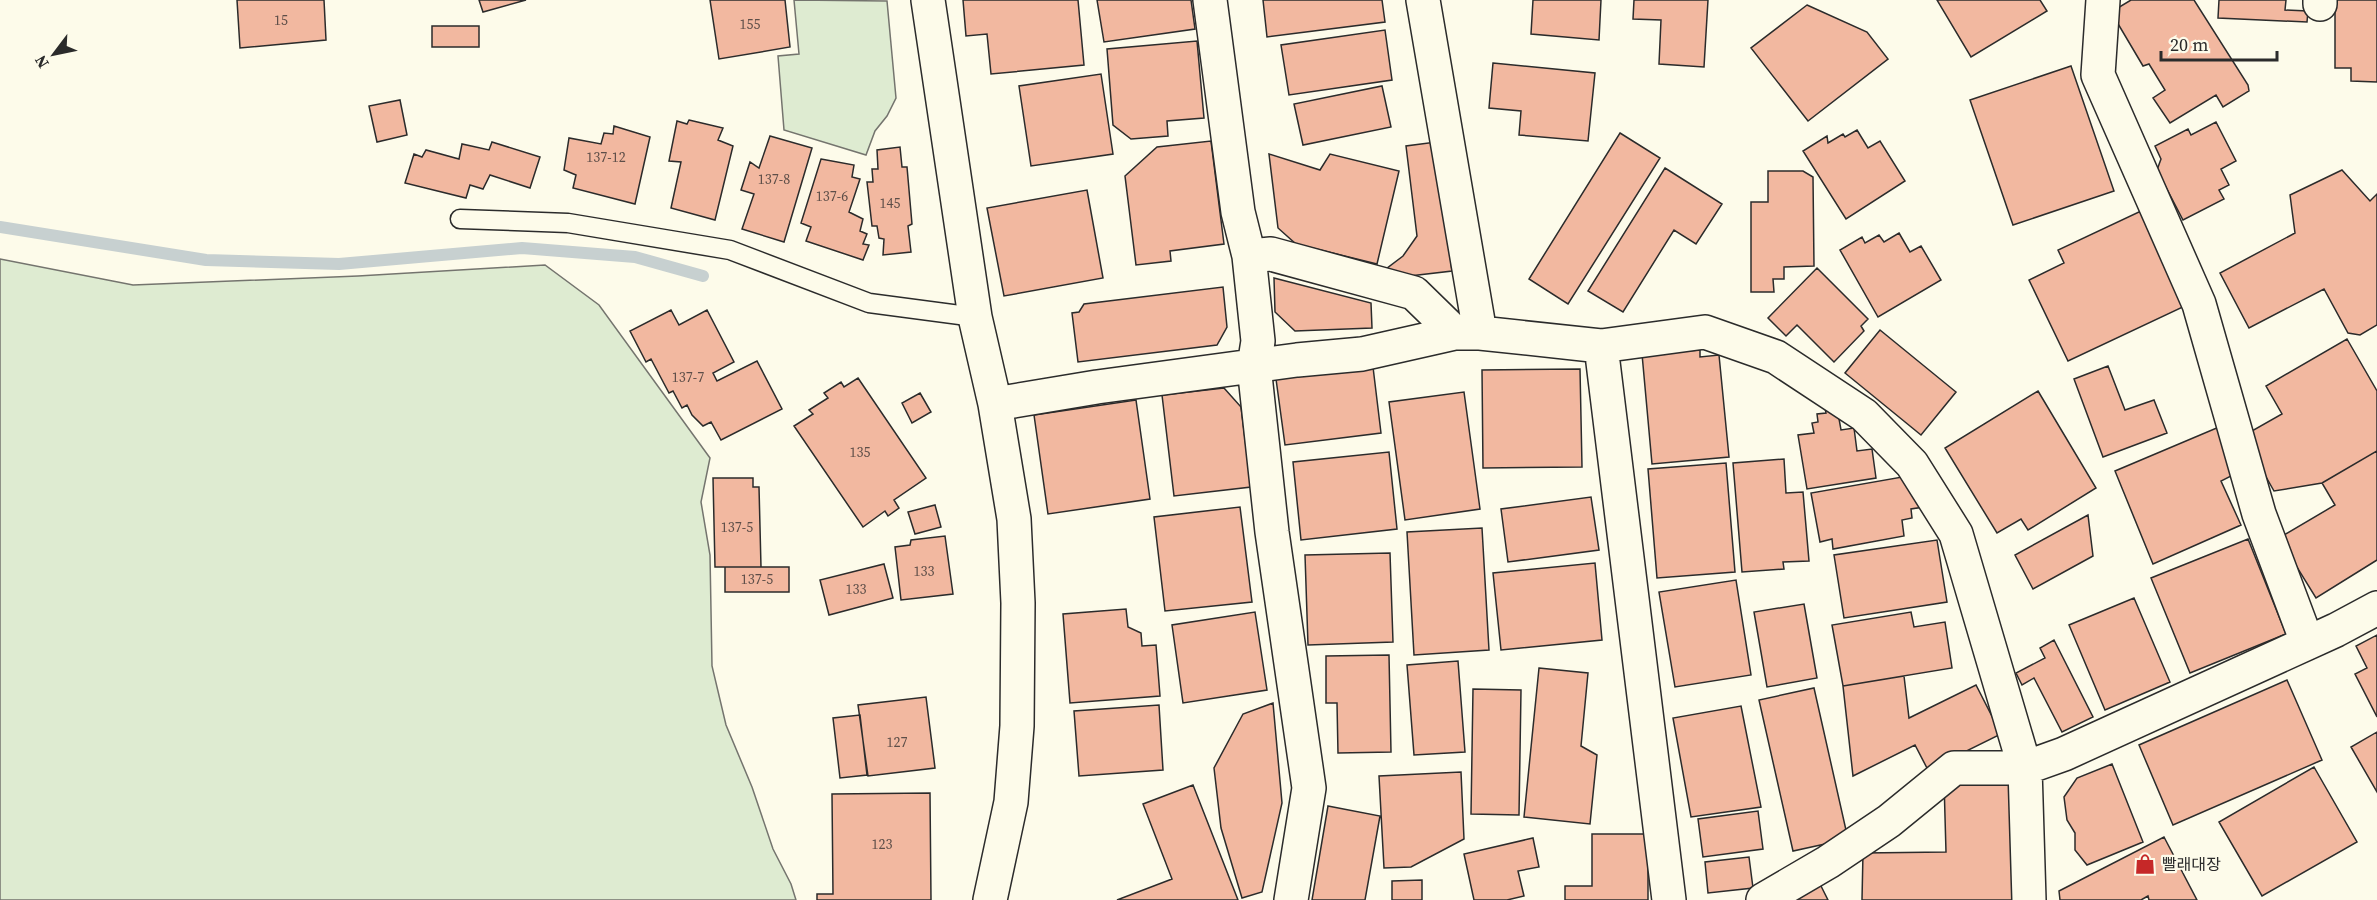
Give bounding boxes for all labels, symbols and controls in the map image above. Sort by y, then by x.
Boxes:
house number: 15 [274,10,288,30]
house number: 155 [740,14,761,34]
north arrow [24,24,84,84]
scale bar [2161,24,2276,62]
text: 20 m [2170,32,2208,57]
text: N [29,51,54,73]
house number: 137-12 [586,147,626,167]
house number: 137-8 [758,169,790,189]
house number: 137-6 [816,186,848,206]
house number: 145 [880,193,901,213]
house number: 137-7 [672,367,704,387]
house number: 135 [850,442,871,462]
house number: 137-5 [721,517,753,537]
house number: 133 [914,561,935,581]
house number: 137-5 [741,569,773,589]
house number: 133 [846,579,867,599]
house number: 127 [887,732,908,752]
house number: 123 [872,834,893,854]
shop icon: 빨래대장 [2133,852,2157,876]
place label: 빨래대장 [2162,853,2221,875]

